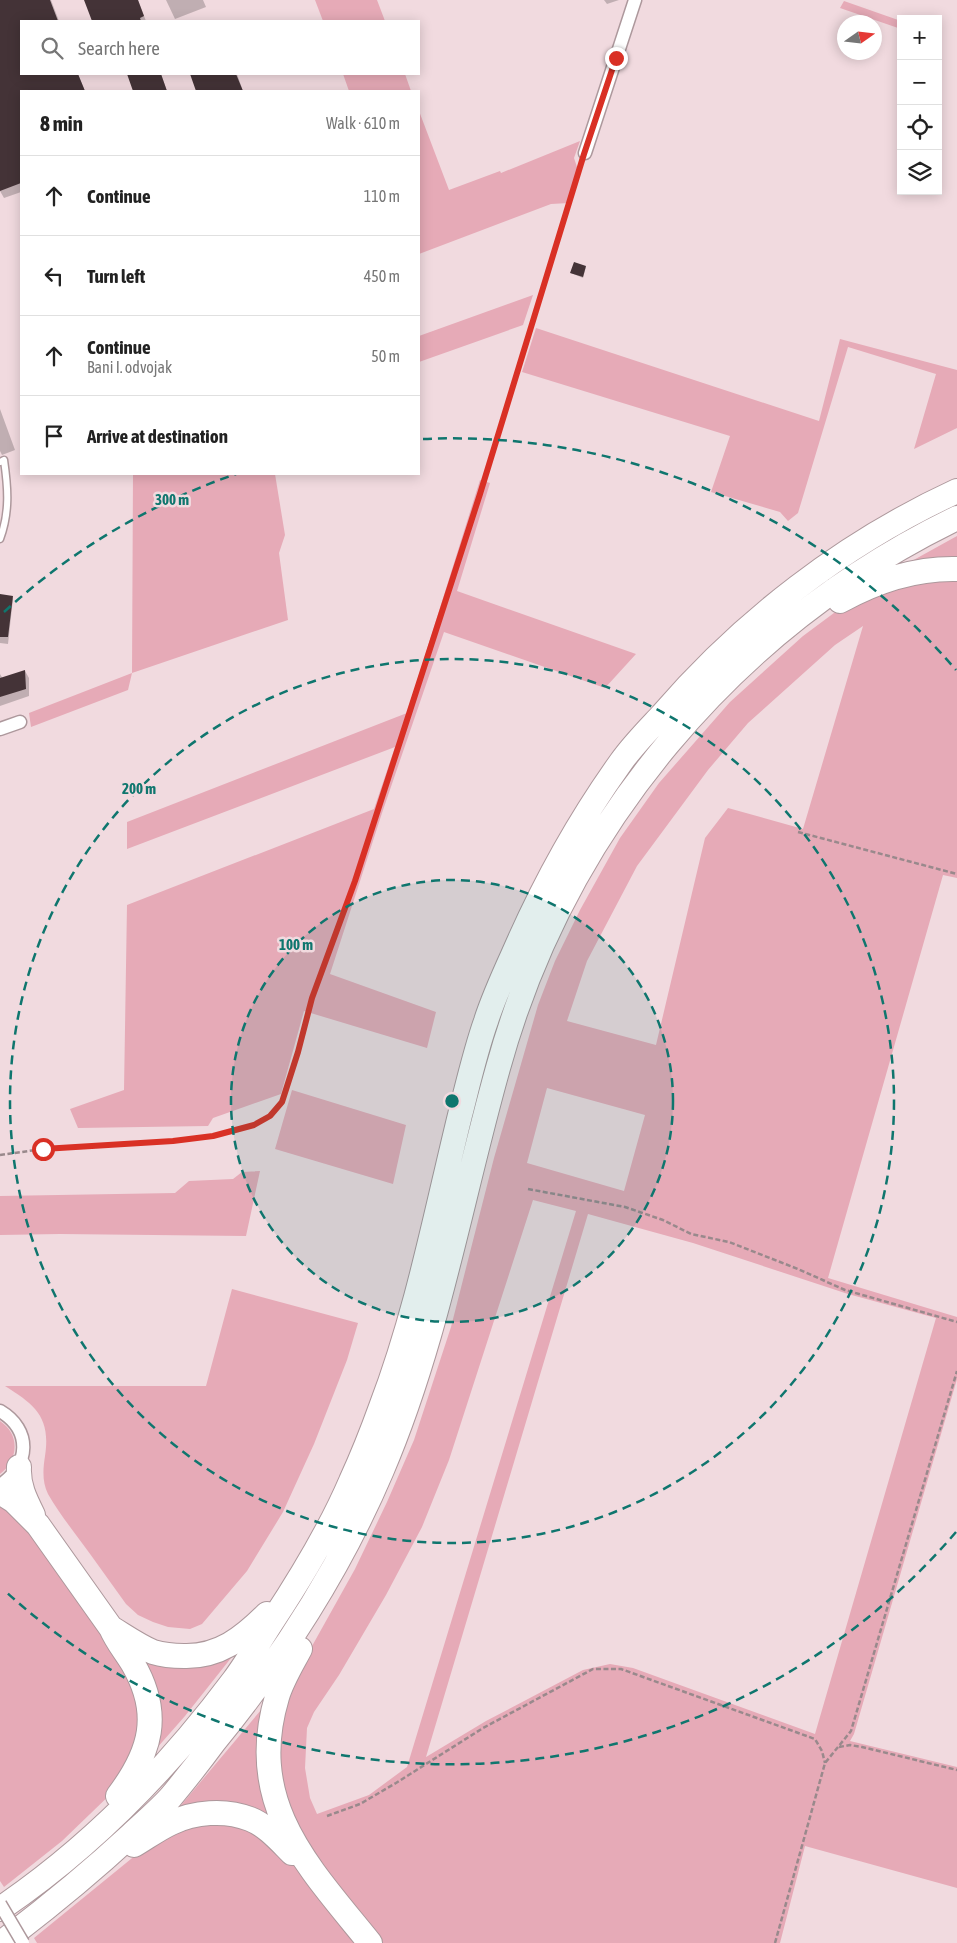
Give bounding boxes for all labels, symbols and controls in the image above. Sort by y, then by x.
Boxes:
north arrow [837,15,882,60]
map controls [897,15,942,195]
button: + [897,15,942,60]
search box [20,20,420,75]
icon: search [38,34,66,62]
text: Search here [78,37,160,59]
route end [605,47,628,70]
button: − [897,60,942,105]
button: locate [897,105,942,150]
text: 8 min [40,111,83,135]
text: Walk · 610 m [326,114,400,132]
button: layers [897,150,942,195]
icon: ahead [40,182,68,210]
text: Continue [87,185,151,207]
text: 110 m [364,187,400,205]
icon: left [40,262,68,290]
text: Turn left [87,265,145,287]
text: 450 m [364,267,400,285]
text: Continue [87,336,151,358]
icon: ahead [40,342,68,370]
text: 50 m [371,347,400,365]
text: Bani I. odvojak [87,358,172,376]
icon: arrive [40,422,68,450]
text: Arrive at destination [87,425,228,447]
text: 300 m [155,491,189,508]
text: 200 m [122,780,156,797]
text: 100 m [279,936,313,953]
centre of rings [443,1092,461,1110]
route start [32,1138,55,1161]

